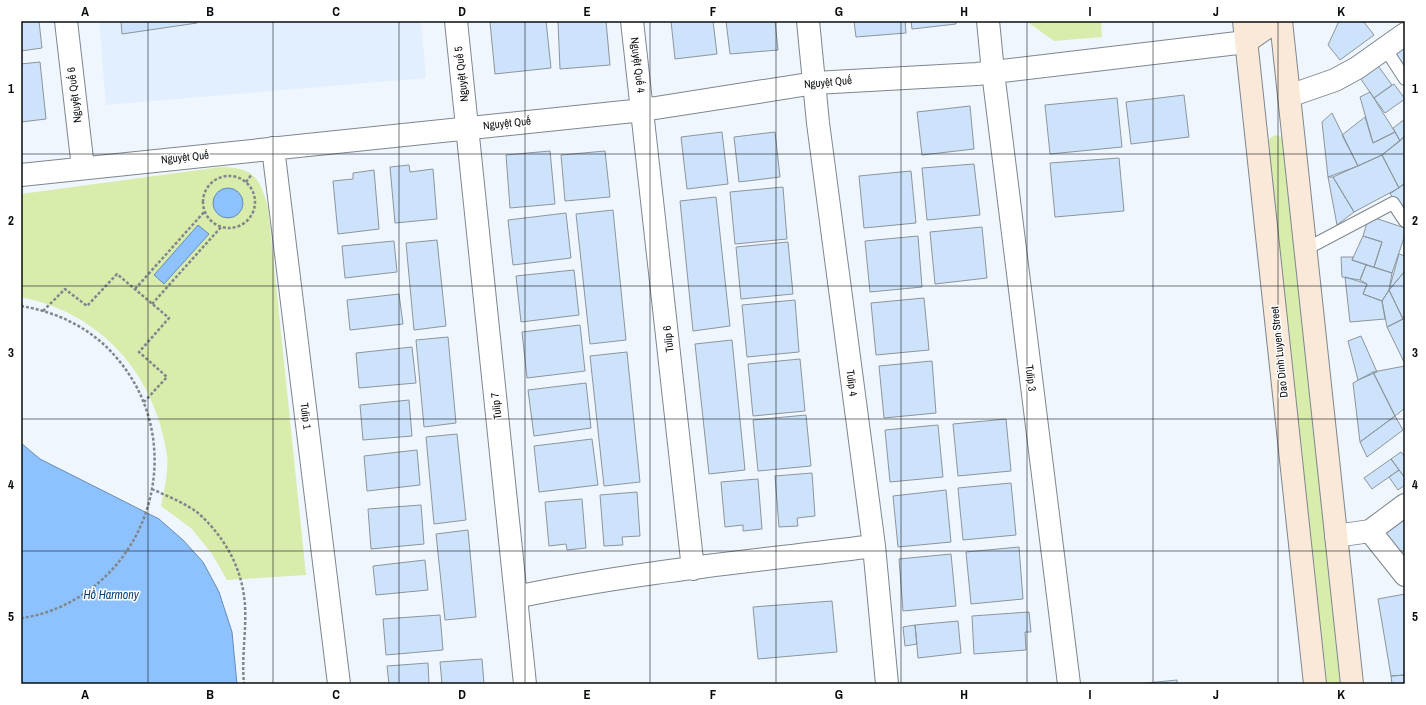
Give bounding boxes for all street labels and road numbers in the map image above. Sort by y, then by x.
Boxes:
street label: Nguyệt Quế 4 [628,37,648,93]
street label: Nguyệt Quế 5 [451,46,471,102]
street label: Nguyệt Quế 6 [64,67,84,123]
street label: Nguyệt Quế [803,73,853,91]
street label: Nguyệt Quế [482,114,532,132]
street label: Nguyệt Quế [160,148,210,166]
street label: Dao Dinh Luyen Street [1267,305,1291,398]
street label: Tulip 6 [660,325,676,353]
street label: Tulip 3 [1022,364,1040,392]
street label: Tulip 4 [843,369,861,397]
street label: Tulip 7 [488,392,504,420]
street label: Tulip 1 [297,402,315,430]

